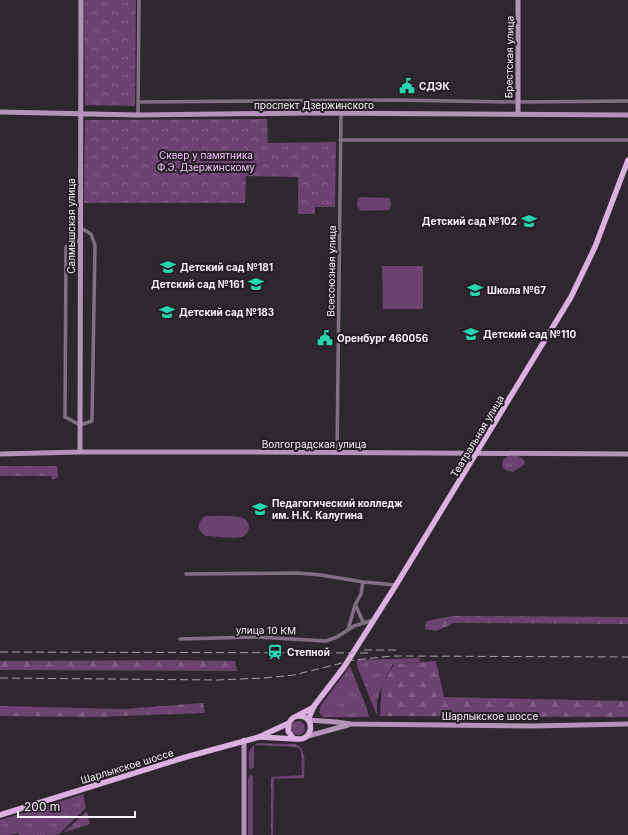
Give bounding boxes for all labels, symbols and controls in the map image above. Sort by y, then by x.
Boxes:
street label: Брестская улица [502,16,516,98]
public building icon: СДЭК [398,77,416,95]
place label: СДЭК [419,80,450,92]
street label: проспект Дзержинского [254,99,374,111]
park label: Сквер у памятника Ф.Э. Дзержинскому [157,149,255,173]
street label: Салмышская улица [65,178,77,274]
school or university icon: Детский сад №102 [520,212,538,230]
place label: Детский сад №102 [422,215,517,227]
street label: Всесоюзная улица [324,225,338,317]
school or university icon: Детский сад №181 [159,258,177,276]
place label: Детский сад №181 [180,261,273,273]
school or university icon: Детский сад №161 [247,275,265,293]
place label: Детский сад №161 [151,278,244,290]
school or university icon: Школа №67 [466,281,484,299]
place label: Школа №67 [487,284,546,296]
school or university icon: Детский сад №183 [158,303,176,321]
place label: Детский сад №183 [179,306,274,318]
school or university icon: Детский сад №110 [462,325,480,343]
place label: Детский сад №110 [483,328,577,340]
public building icon: Оренбург 460056 [316,329,334,347]
place label: Оренбург 460056 [337,332,429,345]
street label: Театральная улица [448,393,506,479]
street label: Волгоградская улица [262,438,366,450]
place label: Педагогический колледж им. Н.К. Калугина [272,497,403,522]
school or university icon: Педагогический колледж им. Н.К. Калугина [251,500,269,518]
street label: улица 10 КМ [236,623,296,637]
station icon: Степной [266,643,284,661]
place label: Степной [287,646,330,658]
street label: Шарлыкское шоссе [442,710,538,722]
street label: Шарлыкское шоссе [79,746,175,786]
scale bar [18,793,135,819]
text: 200 m [24,799,60,814]

